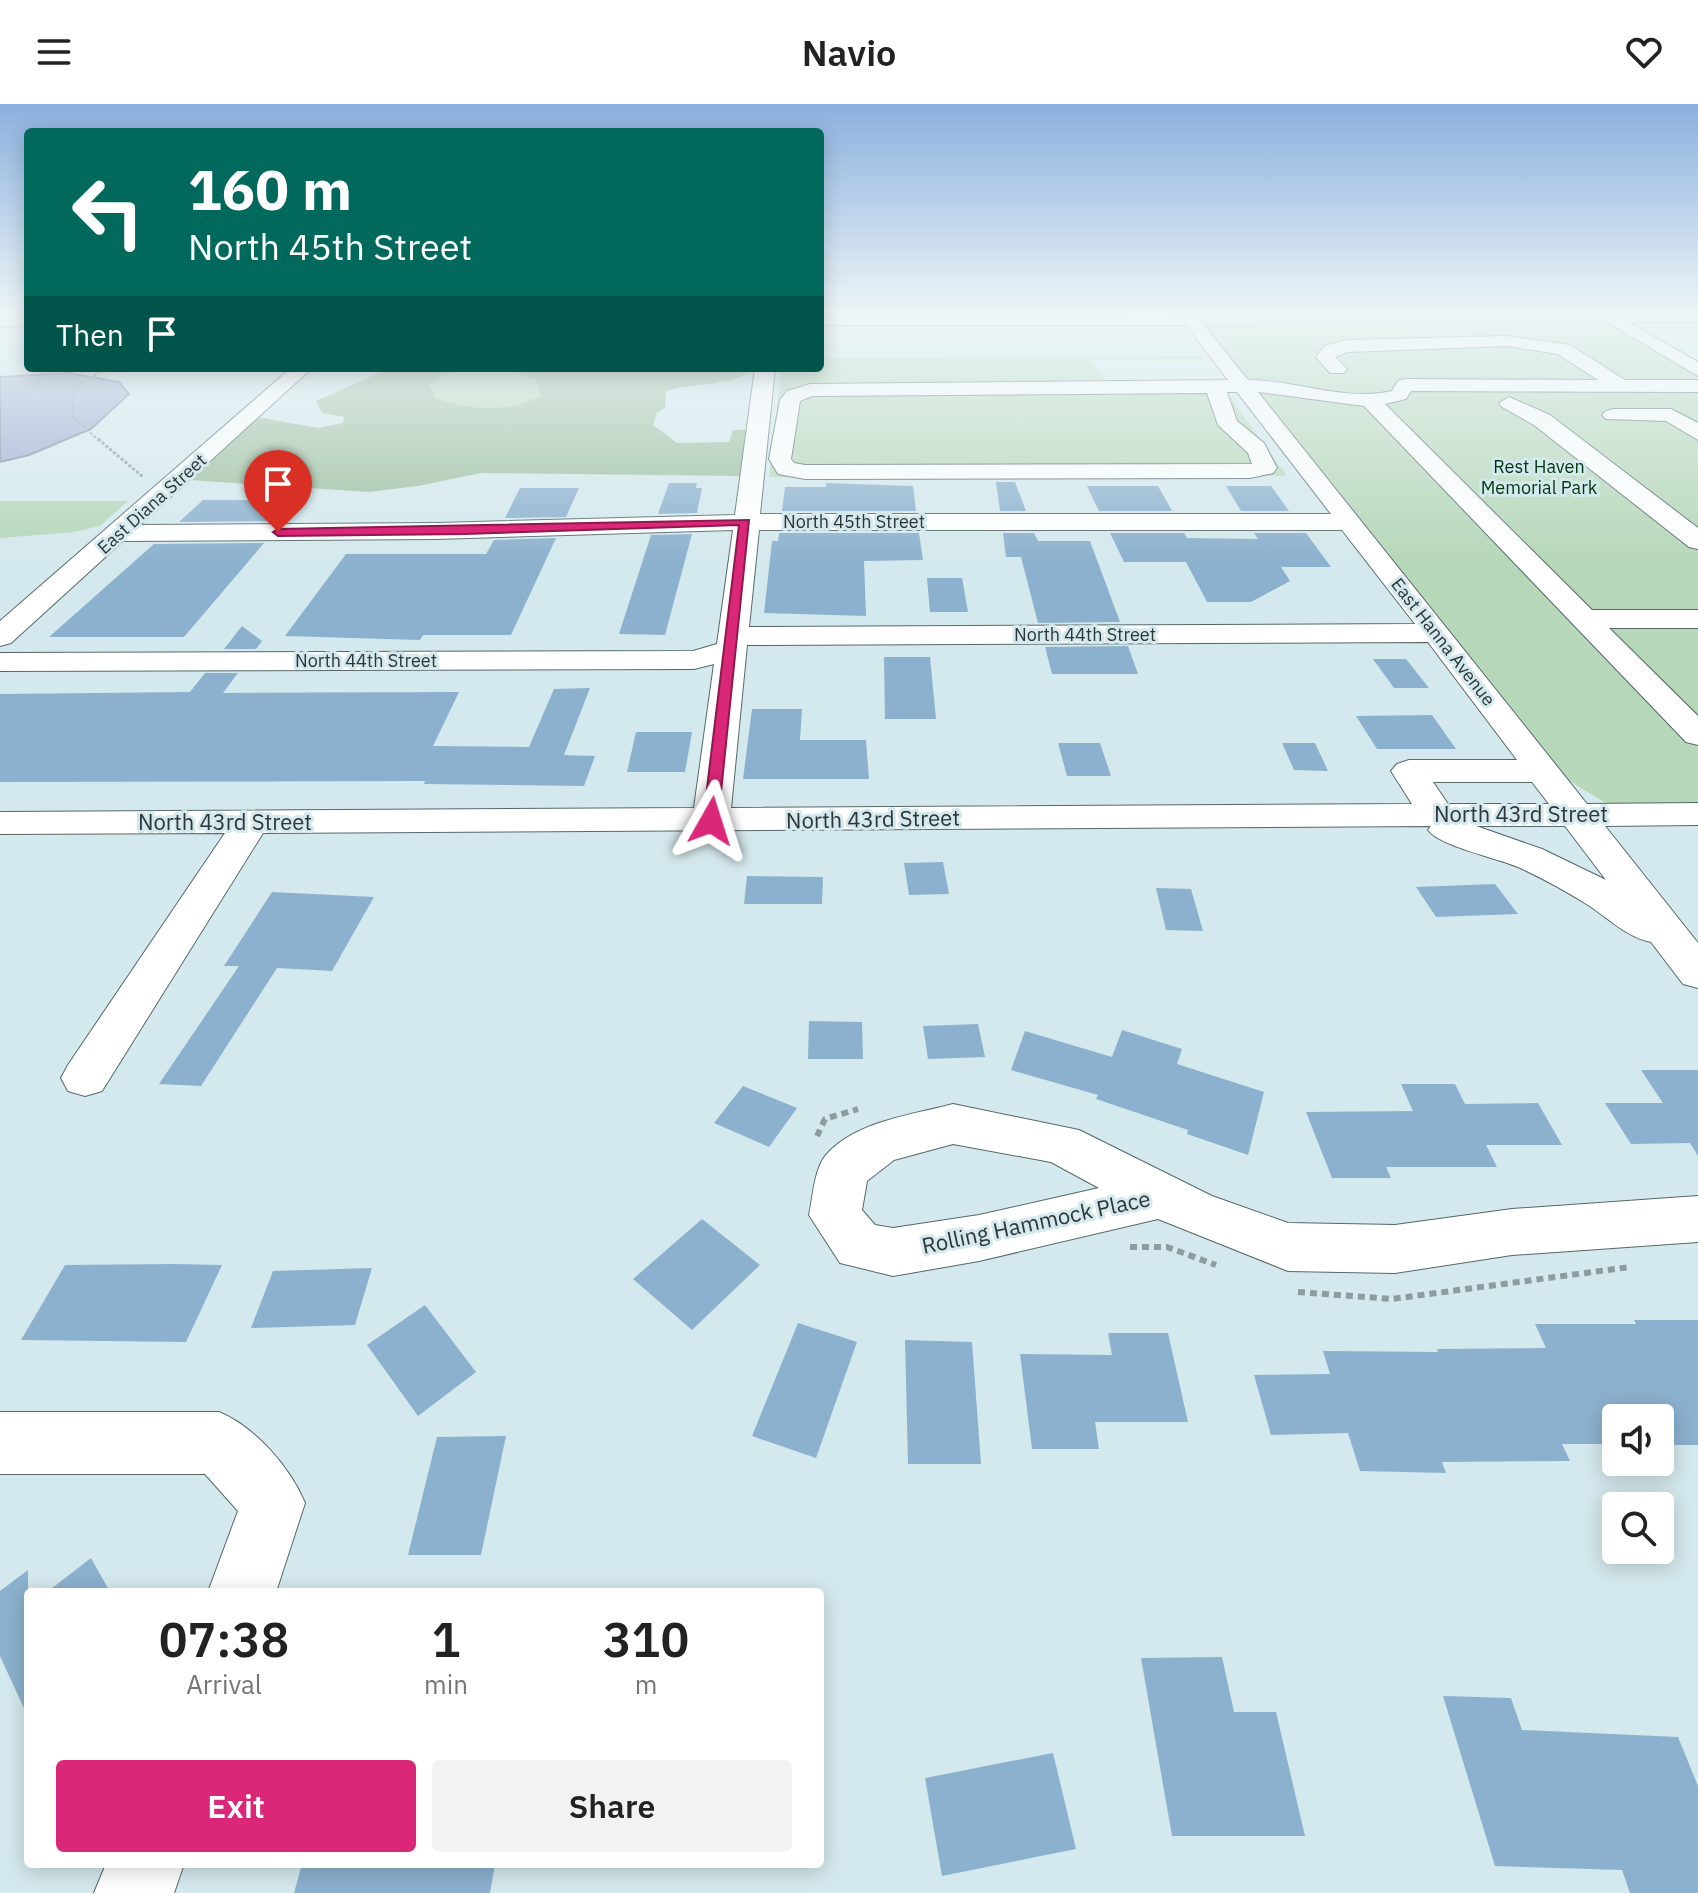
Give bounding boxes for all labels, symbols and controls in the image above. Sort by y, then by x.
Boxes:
text: Navio [802,29,896,76]
icon: menu [32,30,76,74]
icon: heart [1622,30,1666,74]
text: 160 m [188,153,352,225]
icon: left [56,160,160,264]
text: North 45th Street [188,223,472,270]
icon: arrive [140,312,184,356]
text: Then [56,315,124,354]
street label: East Diana Street [92,449,211,559]
pin [244,450,312,532]
park label: Rest Haven Memorial Park [1481,455,1598,499]
icon: arrive [256,462,300,506]
street label: North 45th Street [783,510,925,533]
street label: East Hanna Avenue [1386,573,1501,710]
street label: North 44th Street [1014,623,1156,646]
street label: North 44th Street [295,649,437,672]
position arrow [669,779,753,863]
street label: North 43rd Street [1434,799,1608,828]
street label: North 43rd Street [786,802,960,835]
street label: North 43rd Street [138,807,312,836]
street label: Rolling Hammock Place [919,1183,1153,1260]
map controls [1602,1404,1674,1564]
button: sound [1602,1404,1674,1476]
button: search [1602,1492,1674,1564]
text: 07:38 [159,1608,289,1670]
text: 1 [432,1608,460,1670]
text: 310 [603,1608,689,1670]
text: Arrival [186,1667,262,1701]
text: min [424,1667,468,1701]
text: m [635,1667,657,1701]
button: Exit [56,1760,416,1852]
button: Share [432,1760,792,1852]

